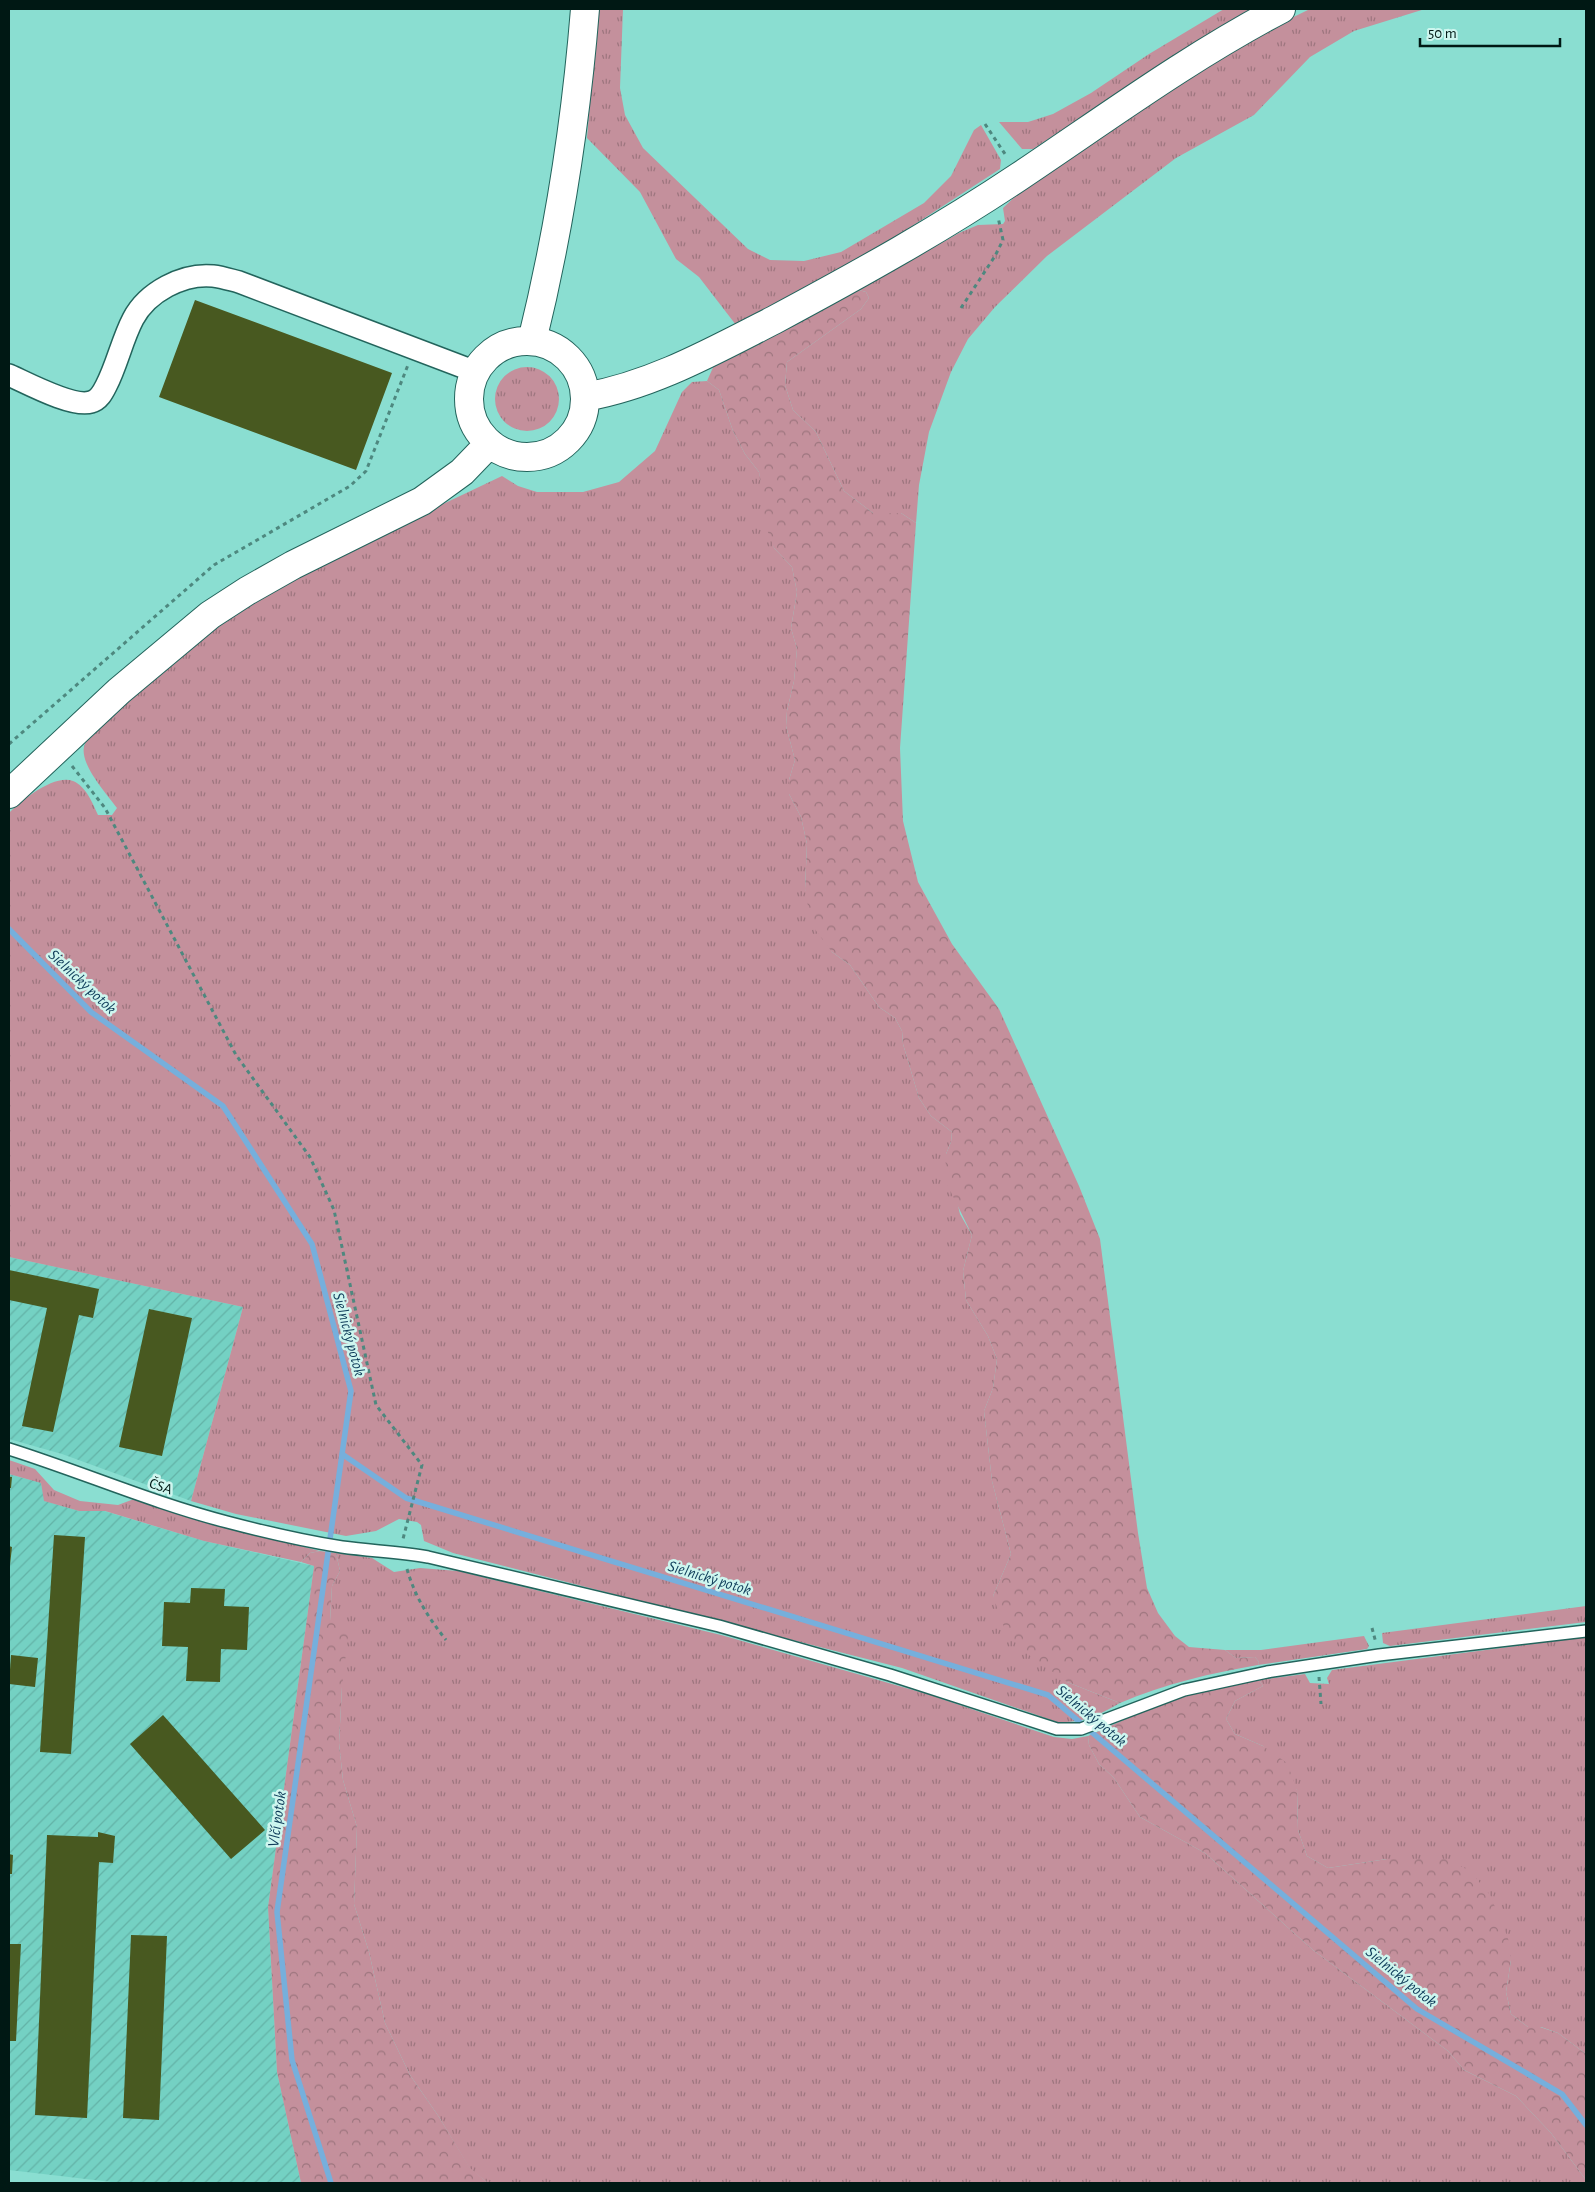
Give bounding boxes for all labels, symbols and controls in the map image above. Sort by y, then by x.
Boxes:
scale bar [1420,15,1560,47]
text: 50 m [1428,26,1457,41]
water label: Sielnický potok [45,947,119,1018]
water label: Sielnický potok [329,1291,368,1378]
street label: ČSA [147,1475,175,1498]
water label: Sielnický potok [666,1558,753,1599]
water label: Sielnický potok [1053,1682,1129,1750]
water label: Vlčí potok [265,1790,290,1848]
water label: Sielnický potok [1362,1943,1440,2011]

